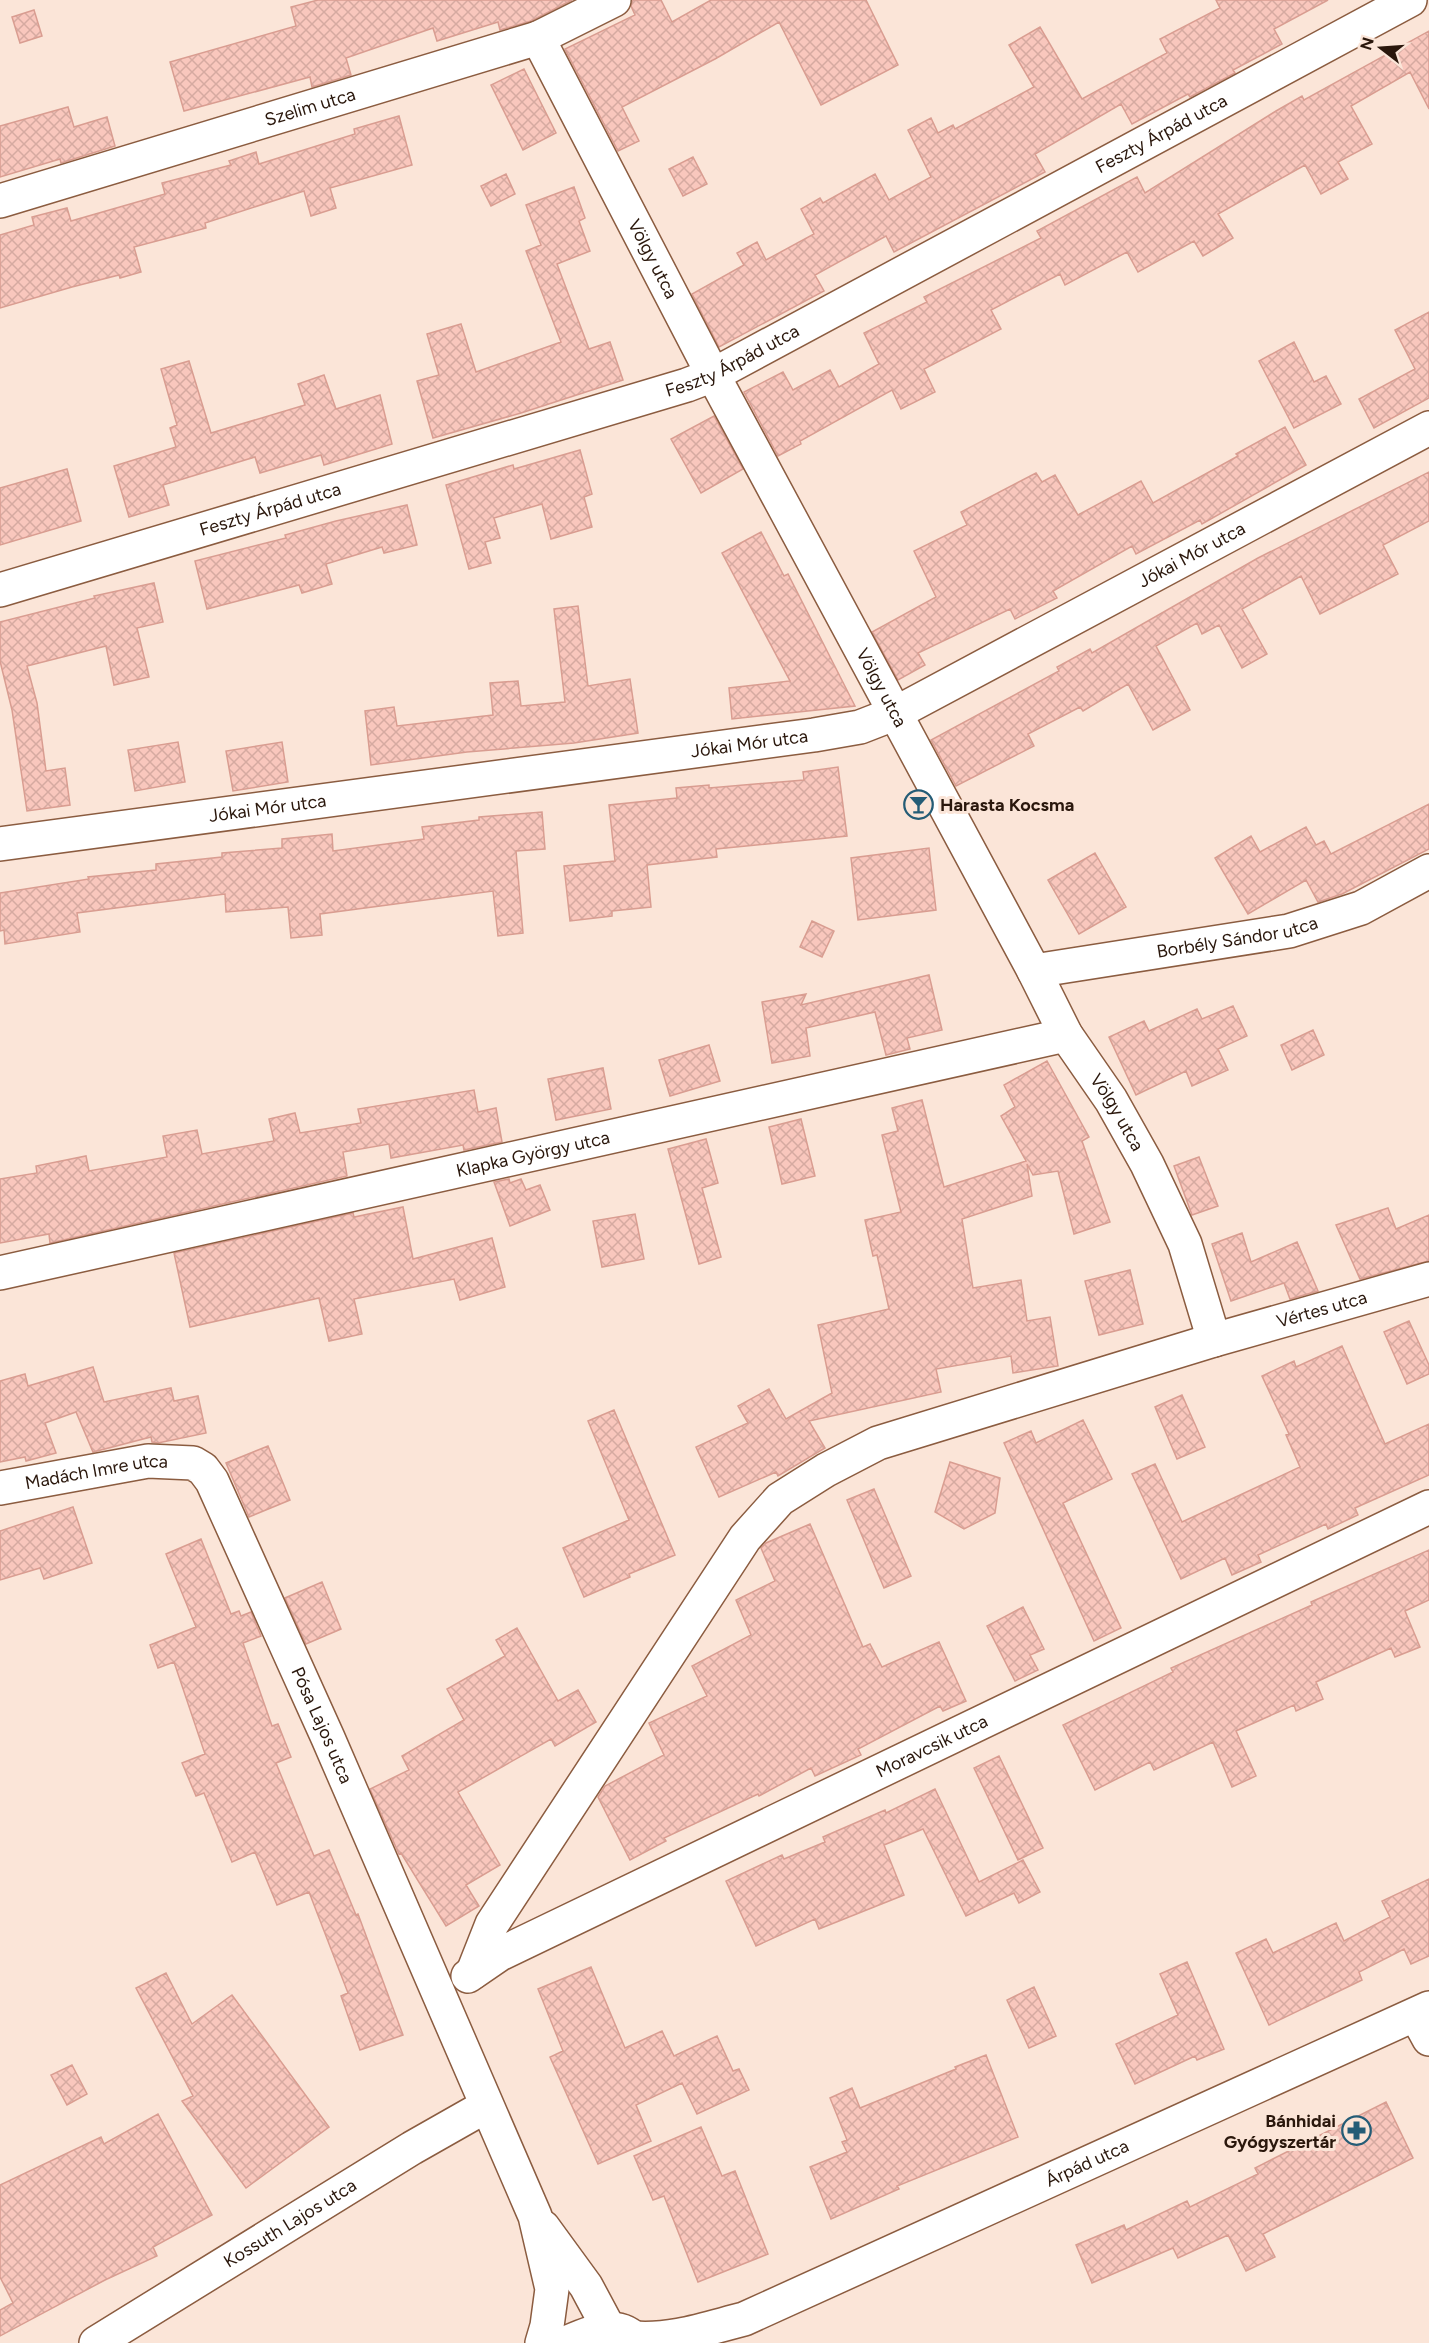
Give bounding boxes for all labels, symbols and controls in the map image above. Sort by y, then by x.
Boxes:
north arrow [1351,18,1411,78]
text: N [1356,35,1378,52]
street label: Szelim utca [262,83,358,131]
street label: Feszty Árpád utca [1092,89,1231,178]
street label: Völgy utca [623,216,682,302]
street label: Feszty Árpád utca [663,320,803,402]
street label: Feszty Árpád utca [197,478,343,541]
street label: Jókai Mór utca [1135,517,1249,592]
street label: Völgy utca [851,645,912,731]
street label: Jókai Mór utca [689,725,809,762]
street label: Jókai Mór utca [208,789,328,827]
bar icon: Harasta Kocsma [903,789,935,821]
place label: Harasta Kocsma [940,794,1074,816]
street label: Borbély Sándor utca [1155,912,1321,963]
street label: Völgy utca [1085,1069,1148,1155]
street label: Klapka György utca [454,1126,612,1182]
street label: Vértes utca [1274,1286,1369,1333]
street label: Madách Imre utca [23,1450,168,1494]
street label: Pósa Lajos utca [286,1664,357,1787]
street label: Moravcsik utca [872,1710,991,1782]
place label: Bánhidai Gyógyszertár [1224,2110,1336,2153]
pharmacy icon: Bánhidai Gyógyszertár [1341,2115,1373,2147]
street label: Árpád utca [1042,2135,1132,2192]
street label: Kossuth Lajos utca [220,2174,360,2273]

